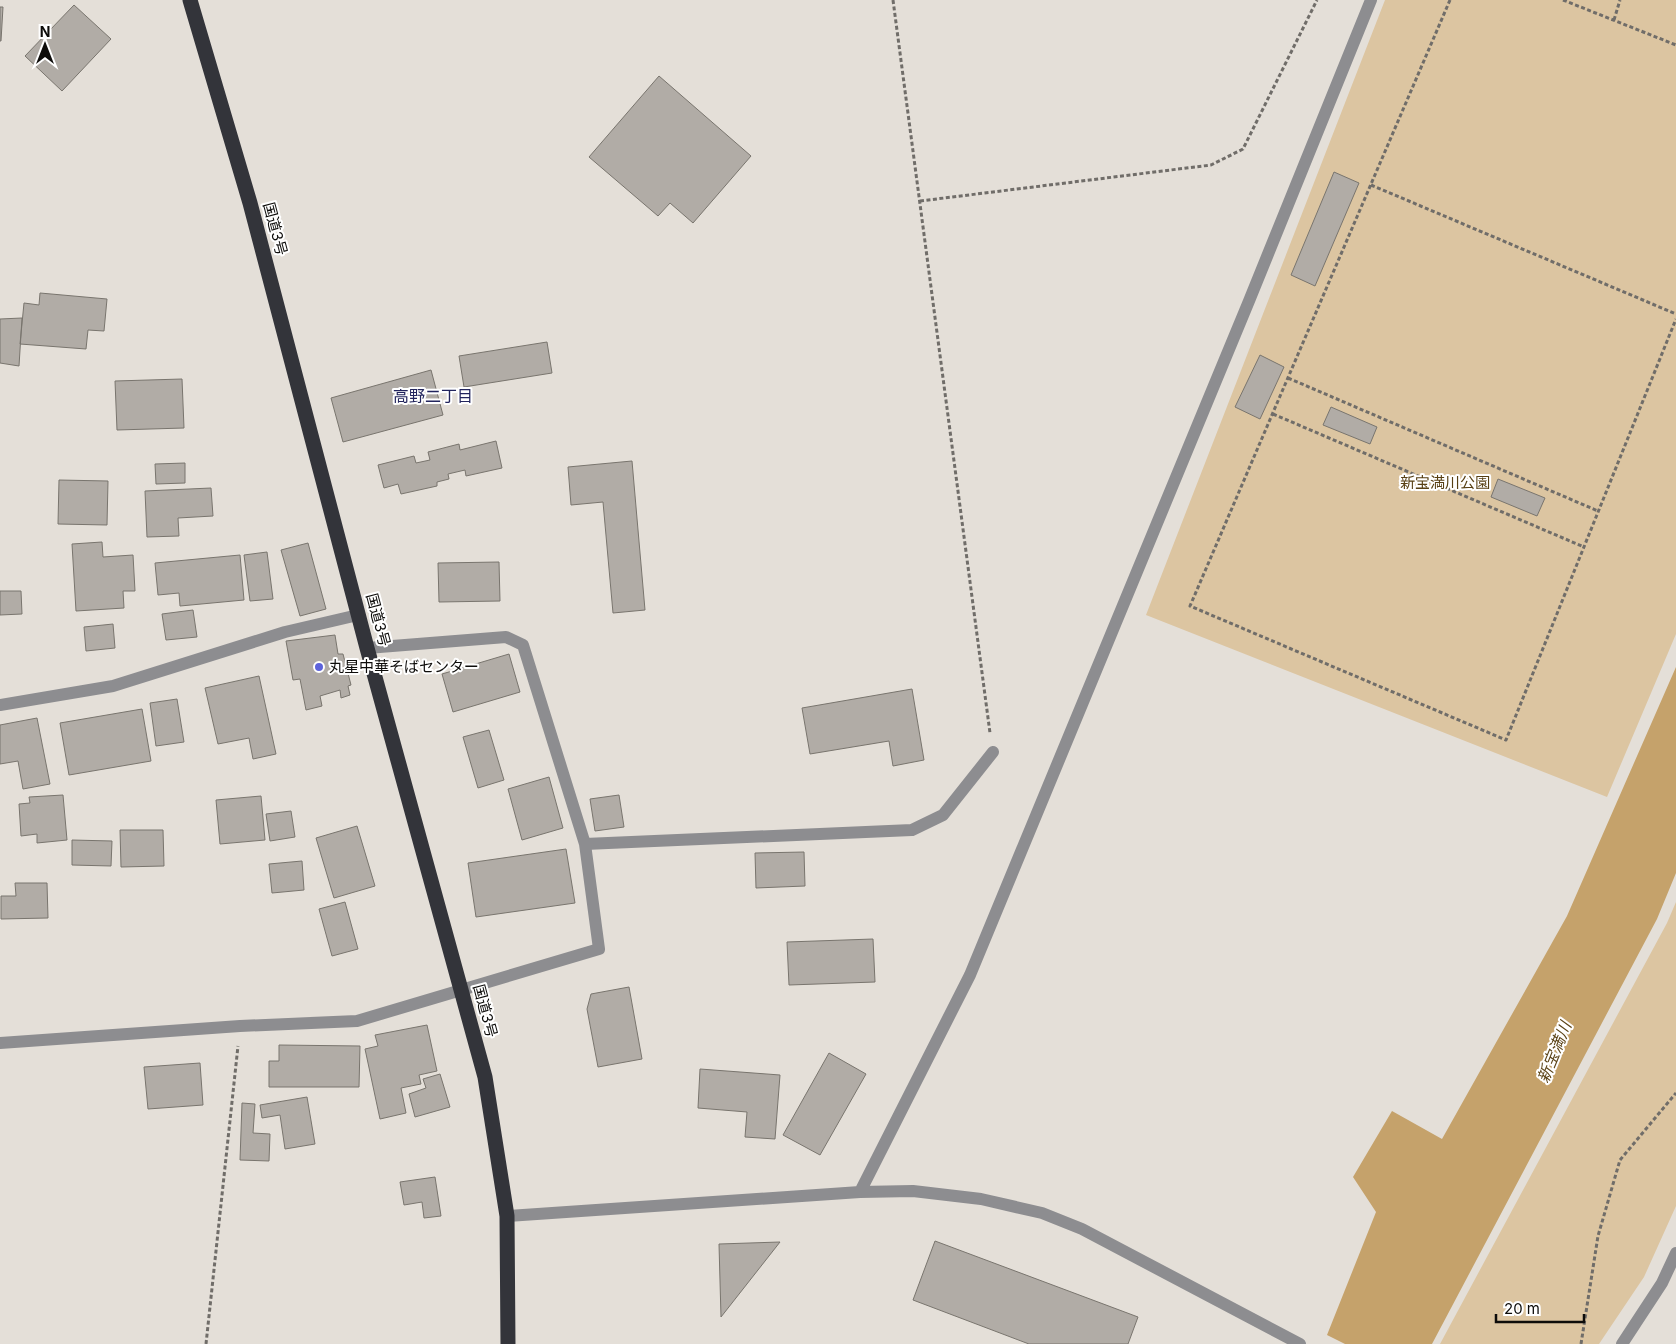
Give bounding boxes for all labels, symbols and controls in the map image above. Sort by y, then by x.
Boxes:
north arrow [20,20,70,70]
text: N [40,23,50,40]
street label: 国道3号 [259,200,292,258]
district label: 高野二丁目 [393,386,473,406]
park label: 新宝満川公園 [1400,473,1490,492]
street label: 国道3号 [362,591,395,649]
place label: 丸星中華そばセンター [329,657,479,676]
marker: 丸星中華そばセンター [313,661,325,673]
street label: 国道3号 [469,982,502,1040]
water label: 新宝満川 [1533,1017,1576,1085]
scale bar [1496,1292,1584,1324]
text: 20 m [1504,1299,1540,1318]

